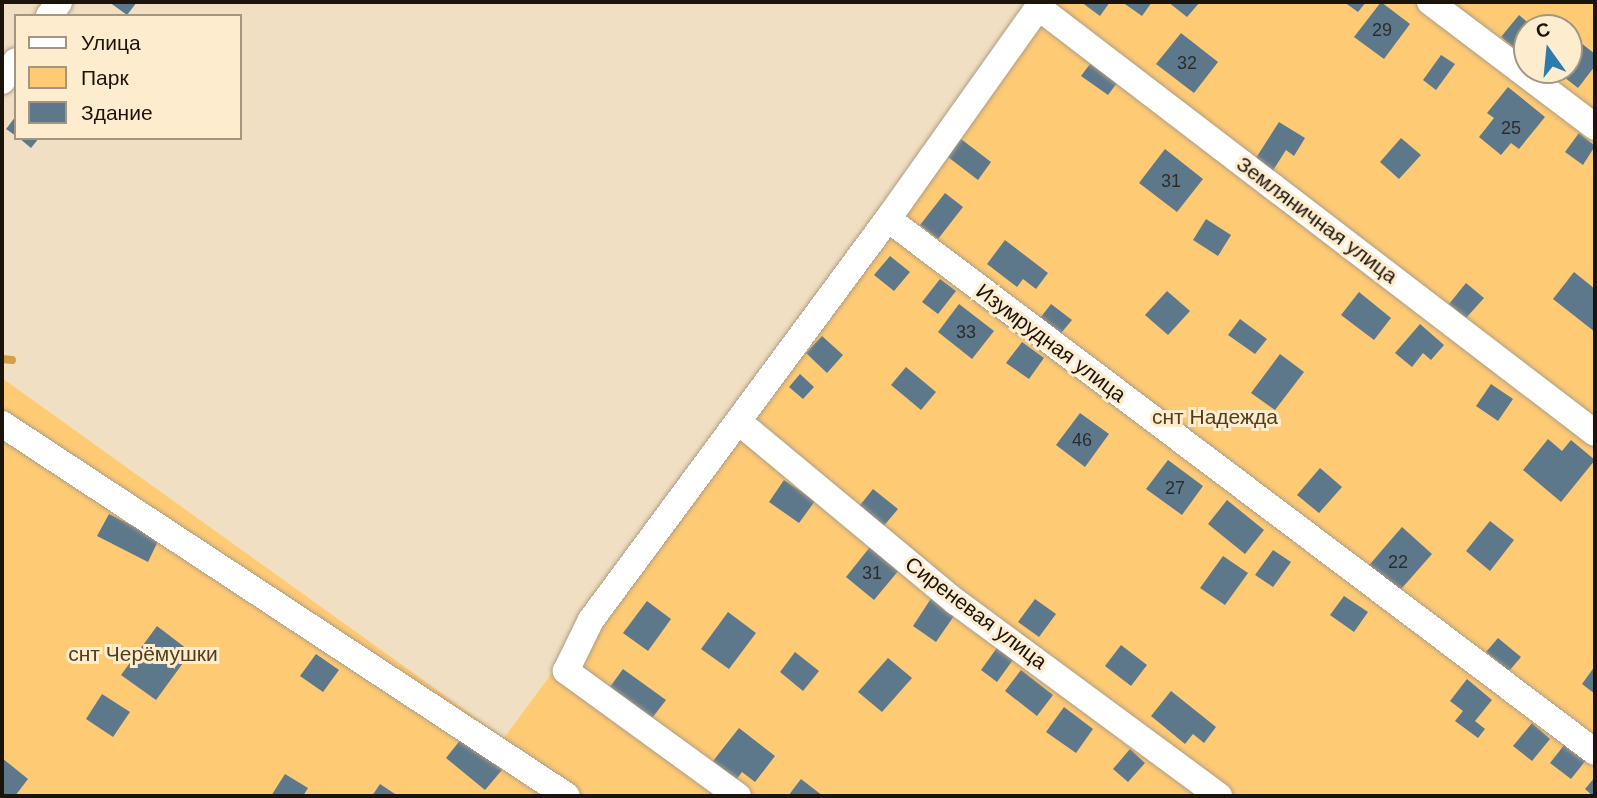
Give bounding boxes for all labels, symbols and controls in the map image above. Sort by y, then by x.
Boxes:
legend [14,14,242,140]
north arrow [1513,14,1583,84]
text: С [1534,18,1552,42]
house number: 29 [1372,19,1392,41]
text: Улица [81,31,141,54]
house number: 32 [1177,52,1197,74]
text: Парк [81,66,129,89]
text: Здание [81,101,153,124]
house number: 25 [1501,117,1521,139]
street label: Земляничная улица [1232,151,1402,289]
house number: 31 [1161,170,1181,192]
street label: Изумрудная улица [971,279,1131,407]
house number: 33 [956,321,976,343]
park label: снт Надежда [1152,404,1278,430]
house number: 46 [1072,429,1092,451]
house number: 27 [1165,477,1185,499]
street label: Сиреневая улица [900,551,1052,675]
house number: 22 [1388,551,1408,573]
house number: 31 [862,562,882,584]
park label: снт Черёмушки [68,641,218,667]

